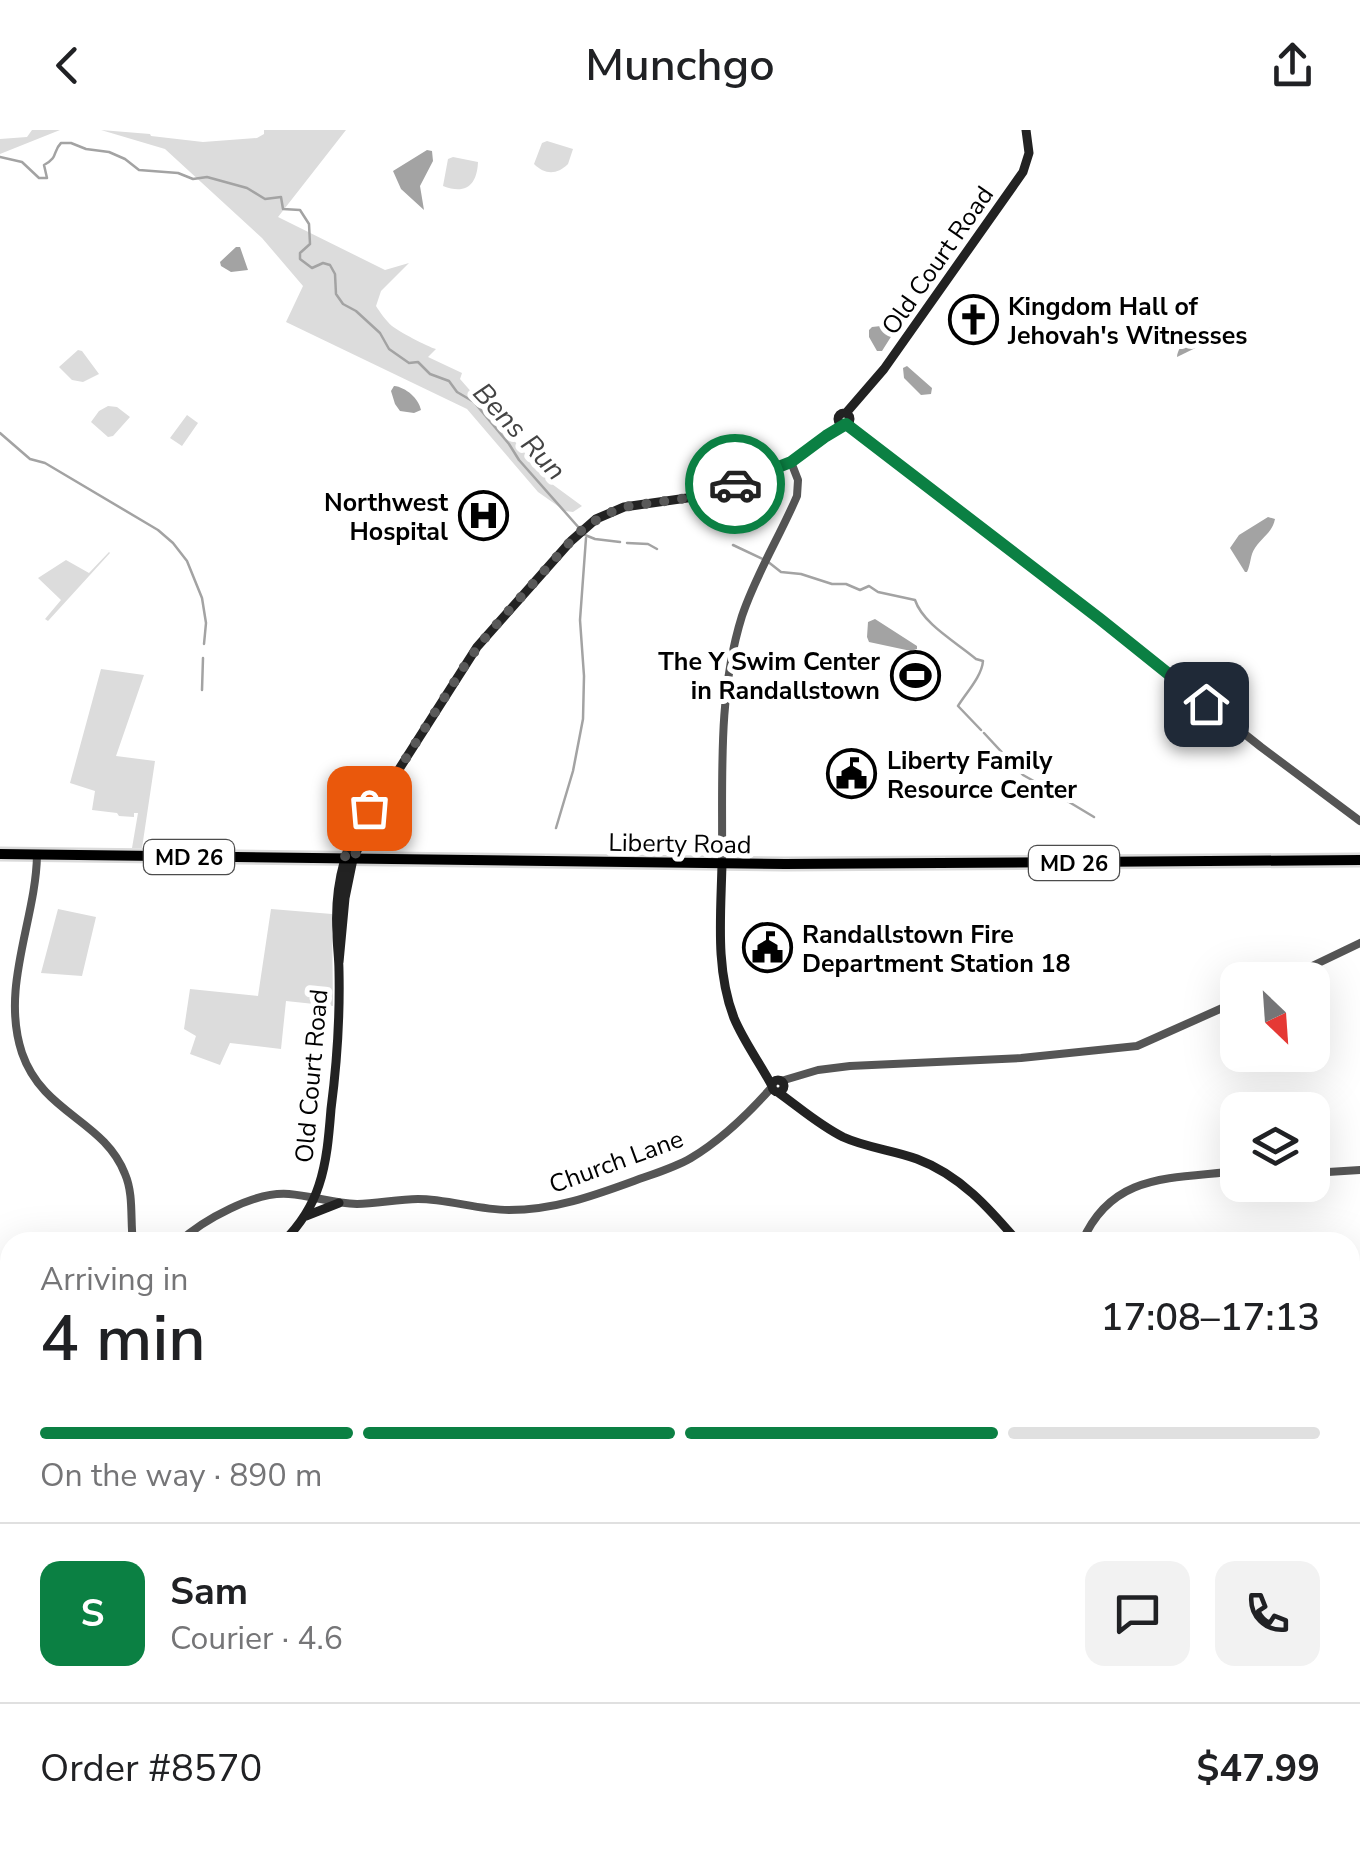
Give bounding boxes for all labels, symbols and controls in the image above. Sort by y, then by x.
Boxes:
text: Munchgo [585,35,775,96]
icon: back [40,38,95,93]
icon: share [1265,38,1320,93]
street label: Old Court Road [874,179,1002,342]
place label: Kingdom Hall of Jehovah's Witnesses [1007,290,1248,353]
church icon: Kingdom Hall of Jehovah's Witnesses [947,294,999,346]
water label: Bens Run [464,375,574,489]
courier [685,434,785,534]
icon: car [708,457,763,512]
place label: Northwest Hospital [324,486,448,549]
hospital icon: Northwest Hospital [457,490,509,542]
place label: The Y Swim Center in Randallstown [658,645,880,708]
sports icon: The Y Swim Center in Randallstown [889,649,941,701]
pin [1164,662,1249,747]
icon: home [1179,677,1234,732]
place label: Liberty Family Resource Center [887,744,1077,807]
public building icon: Liberty Family Resource Center [826,748,878,800]
pin [327,766,412,851]
icon: bag [342,781,397,836]
street label: Liberty Road [608,826,752,862]
road number: MD 26 [144,840,234,874]
road number: MD 26 [1029,846,1119,880]
place label: Randallstown Fire Department Station 18 [802,918,1071,981]
public building icon: Randallstown Fire Department Station 18 [741,922,793,974]
north arrow [1220,962,1330,1072]
map controls [1220,962,1330,1202]
street label: Old Court Road [287,988,337,1164]
button: layers [1220,1092,1330,1202]
street label: Church Lane [545,1122,688,1202]
text: Arriving in [40,1258,188,1301]
text: 17:08–17:13 [1101,1292,1320,1343]
text: 4 min [40,1294,206,1383]
text: On the way · 890 m [40,1454,322,1497]
button: chat [1085,1561,1190,1666]
button: phone [1215,1561,1320,1666]
text: Sam [170,1566,248,1617]
text: S [81,1588,104,1639]
text: Courier · 4.6 [170,1617,343,1660]
text: Order #8570 [40,1743,262,1794]
text: $47.99 [1197,1743,1320,1794]

